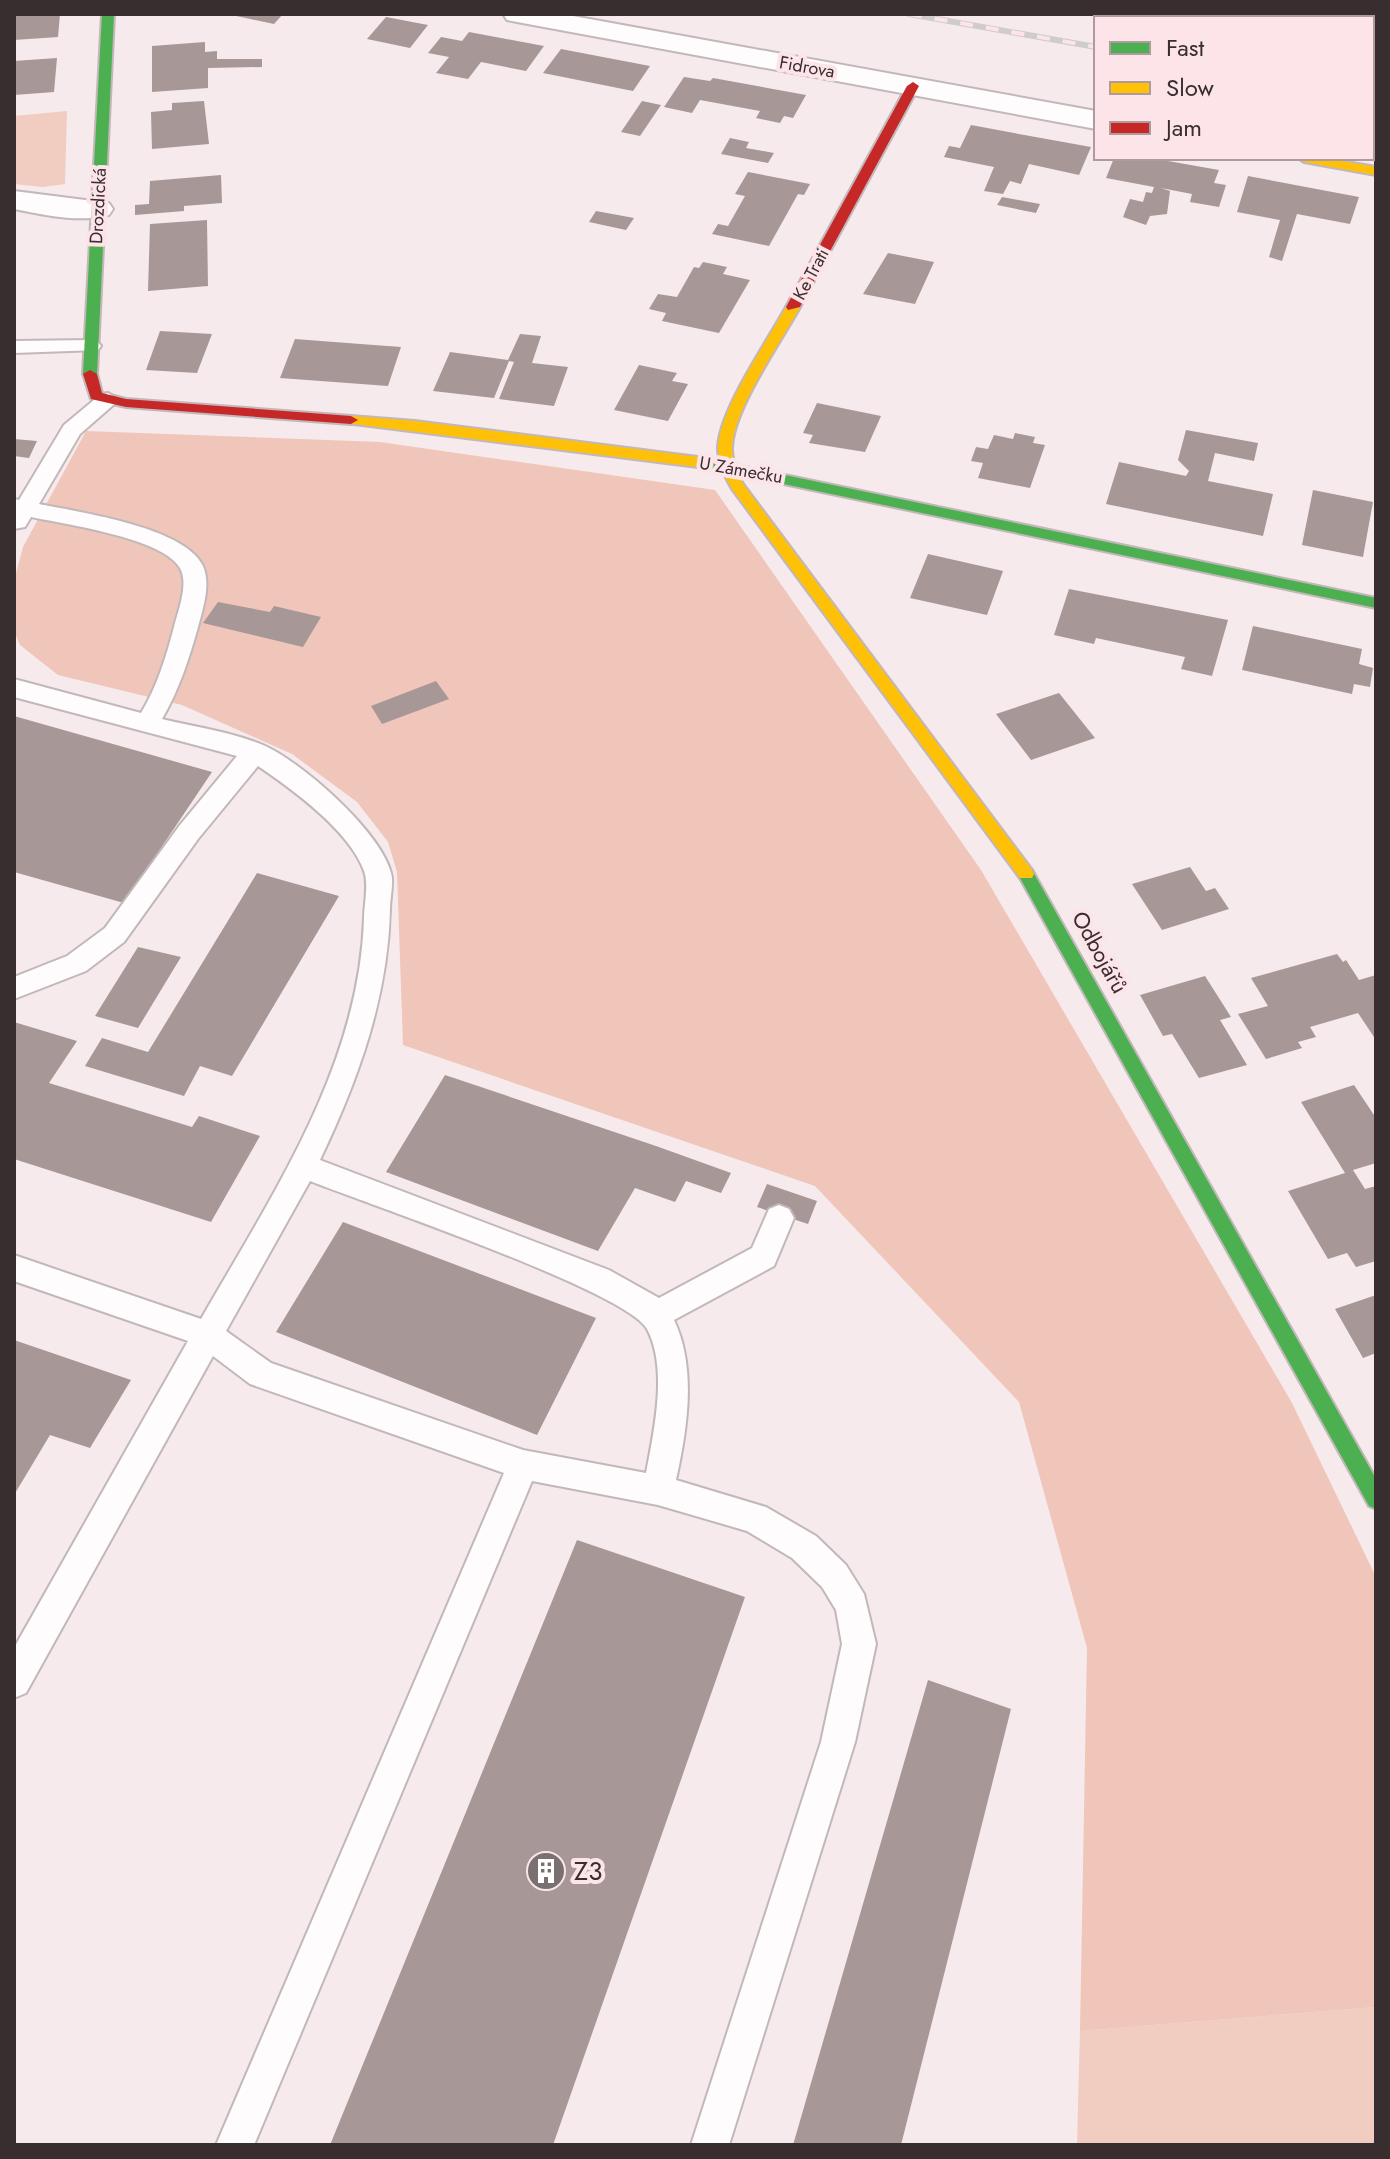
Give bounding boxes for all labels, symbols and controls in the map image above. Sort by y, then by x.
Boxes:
legend [1094,16,1374,160]
text: Fast [1166,30,1204,65]
street label: Fidrova [777,49,837,85]
text: Slow [1166,70,1214,105]
text: Jam [1163,110,1202,145]
street label: Drozdická [83,167,113,245]
street label: Ke Trati [787,244,835,304]
street label: U Zámečku [697,450,785,490]
street label: Odbojářů [1064,905,1136,999]
building icon: Z3 [525,1850,567,1892]
place label: Z3 [574,1852,602,1890]

